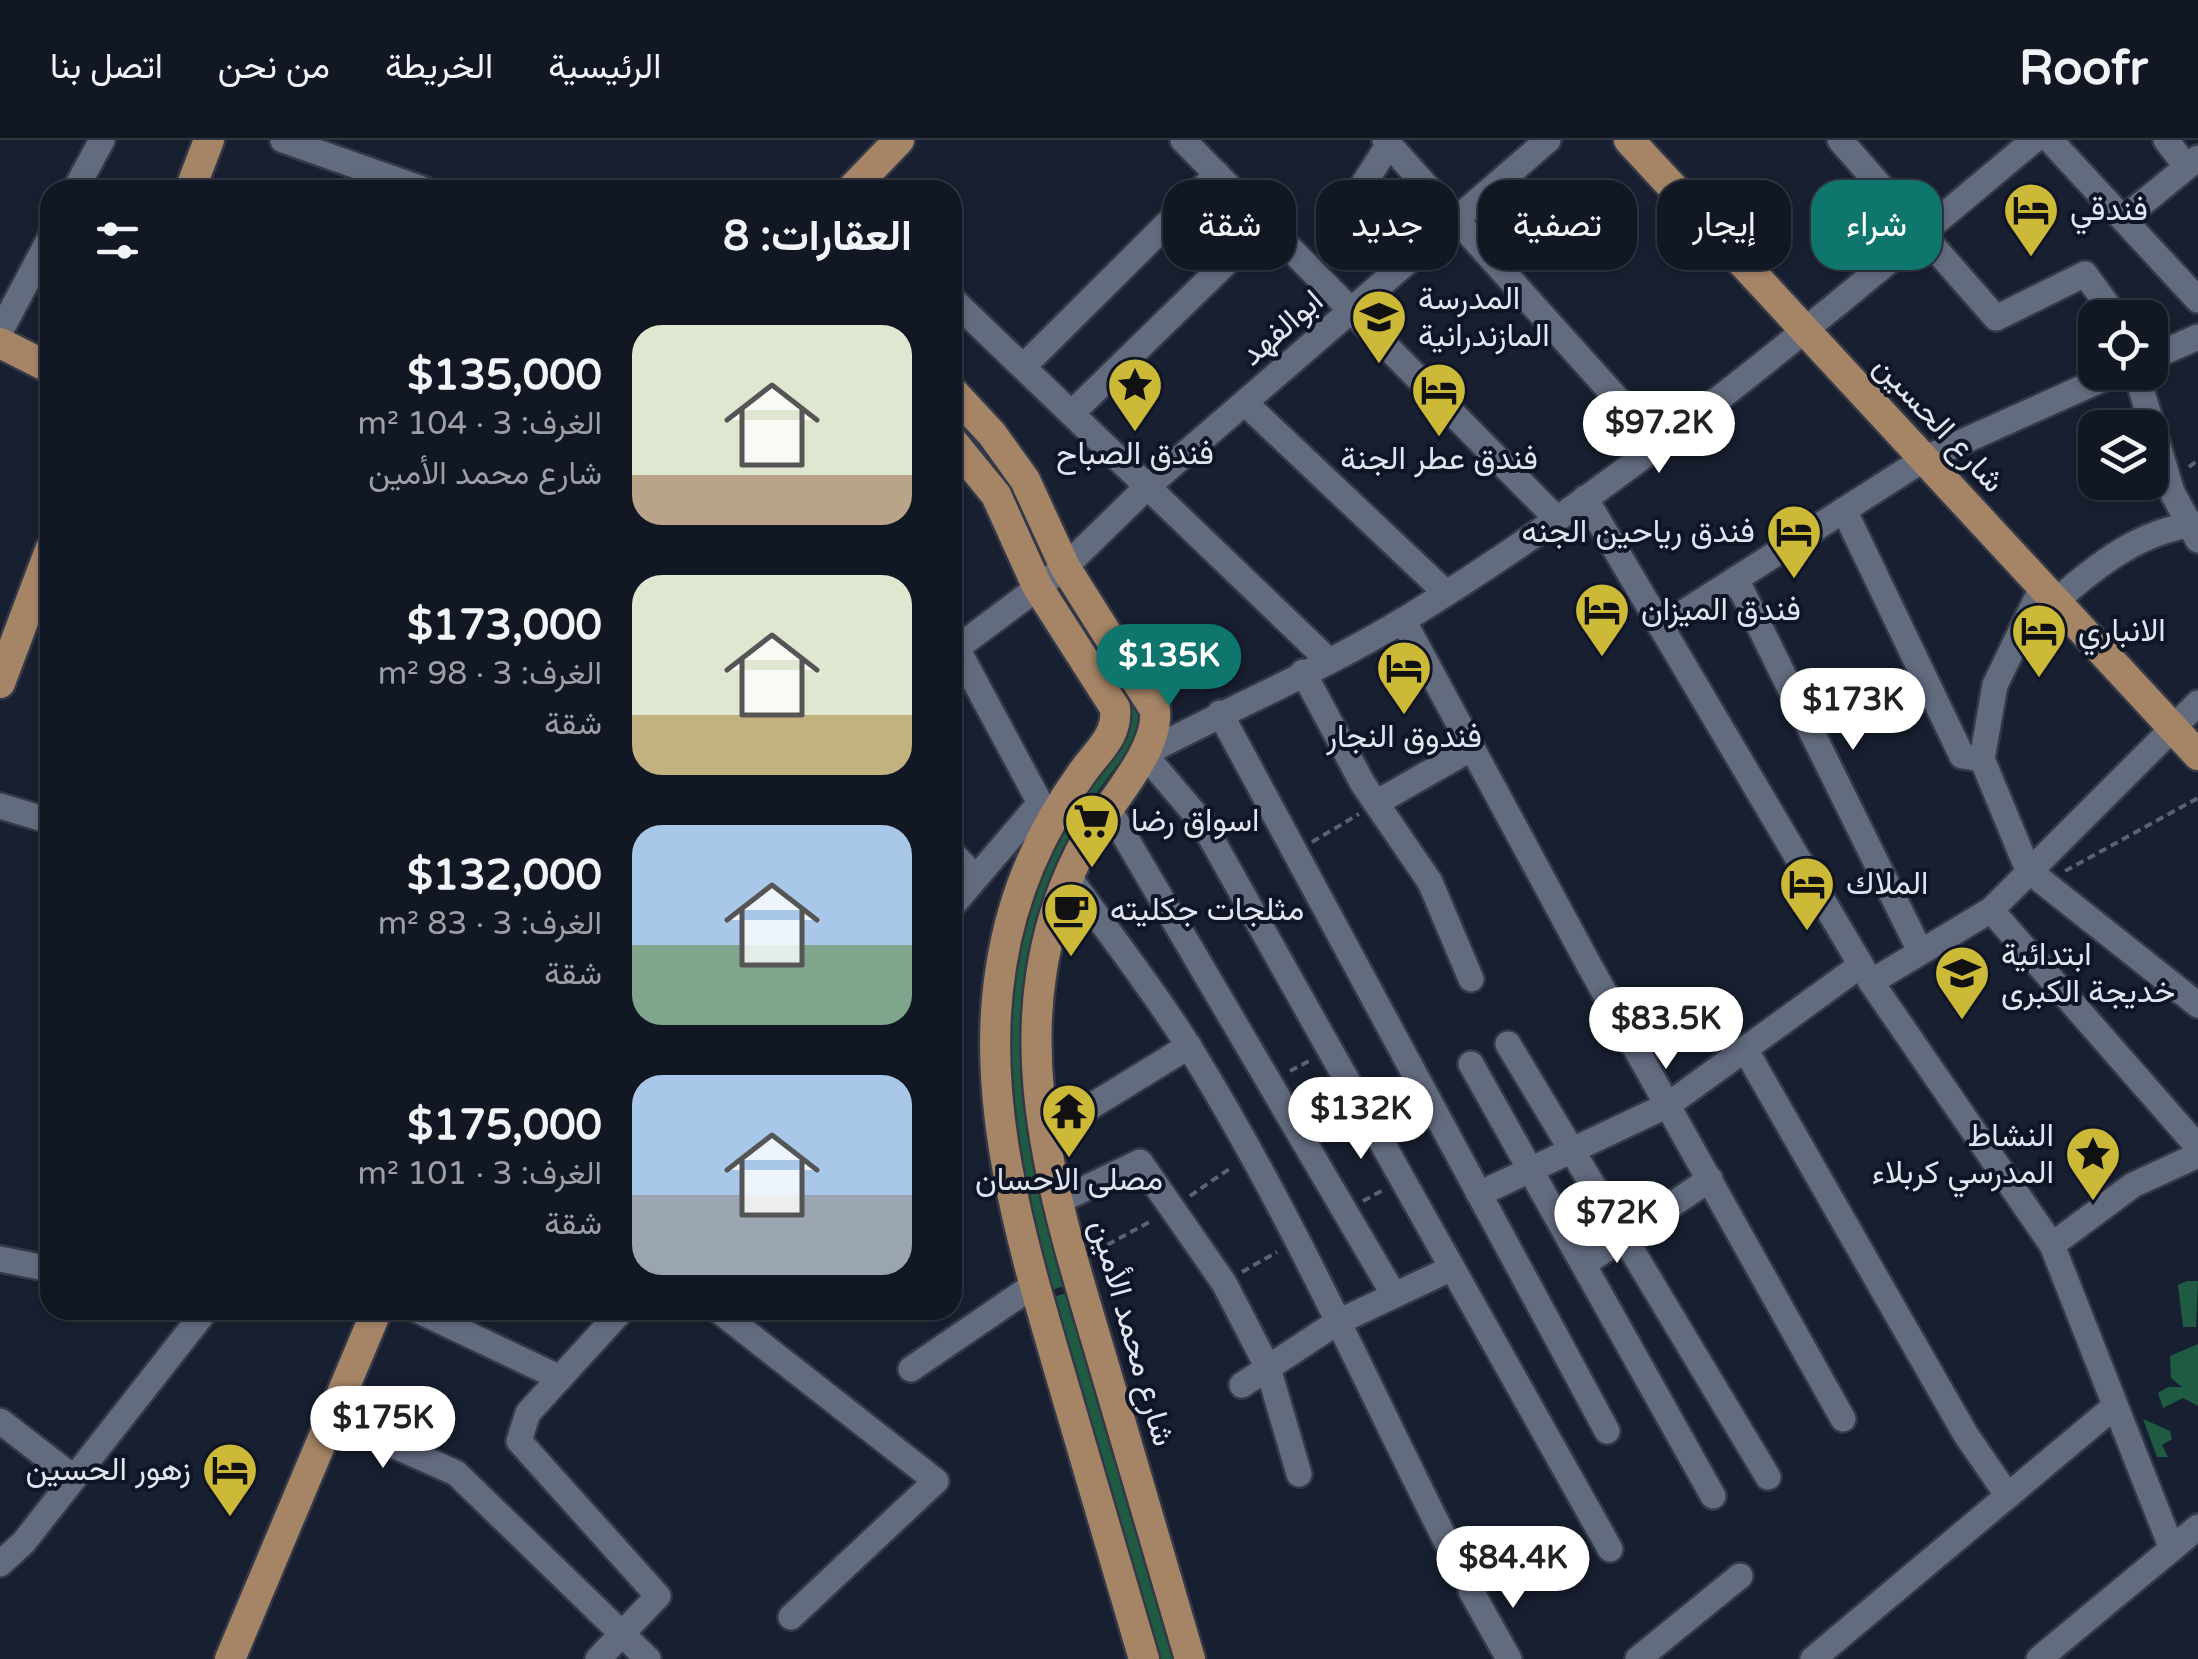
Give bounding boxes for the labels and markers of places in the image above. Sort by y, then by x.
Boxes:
hotel icon: فندقي [2001,180,2061,259]
place label: فندقي [2070,191,2148,235]
place label: المدرسة المازندرانية [1418,280,1550,355]
school or university icon: المدرسة المازندرانية [1349,287,1409,366]
place icon: فندق الصباح [1105,355,1165,434]
hotel icon: فندق عطر الجنة [1409,360,1469,439]
pin: $97.2K [1578,391,1740,476]
place label: فندق الصباح [1056,435,1214,475]
place label: فندق عطر الجنة [1340,440,1538,478]
hotel icon: فندق رياحين الجنه [1764,502,1824,581]
place label: فندق رياحين الجنه [1521,513,1755,551]
hotel icon: فندق الميزان [1572,580,1632,659]
place label: فندق الميزان [1641,591,1801,629]
hotel icon: الانباري [2009,601,2069,680]
place label: الانباري [2078,612,2166,656]
pin: $135K [1099,624,1239,709]
hotel icon: فندوق النجار [1374,638,1434,717]
pin: $173K [1783,668,1923,753]
place label: فندوق النجار [1325,718,1482,756]
supermarket icon: اسواق رضا [1062,791,1122,870]
place label: اسواق رضا [1131,802,1259,840]
hotel icon: الملاك [1777,854,1837,933]
place label: الملاك [1846,865,1928,903]
cafe icon: مثلجات جكليته [1041,880,1101,959]
place label: مثلجات جكليته [1110,891,1304,929]
place label: ابتدائية خديجة الكبرى [2001,936,2175,1011]
school or university icon: ابتدائية خديجة الكبرى [1932,943,1992,1022]
pin: $83.5K [1585,987,1747,1072]
pin: $132K [1291,1077,1431,1162]
temple icon: مصلى الاحسان [1039,1081,1099,1160]
place label: النشاط المدرسي كربلاء [1872,1117,2054,1198]
place icon: النشاط المدرسي كربلاء [2063,1124,2123,1203]
place label: مصلى الاحسان [975,1161,1163,1199]
pin: $72K [1558,1181,1676,1266]
pin: $175K [313,1386,453,1471]
hotel icon: زهور الحسين [200,1440,260,1519]
place label: زهور الحسين [26,1451,191,1489]
pin: $84.4K [1432,1526,1594,1611]

